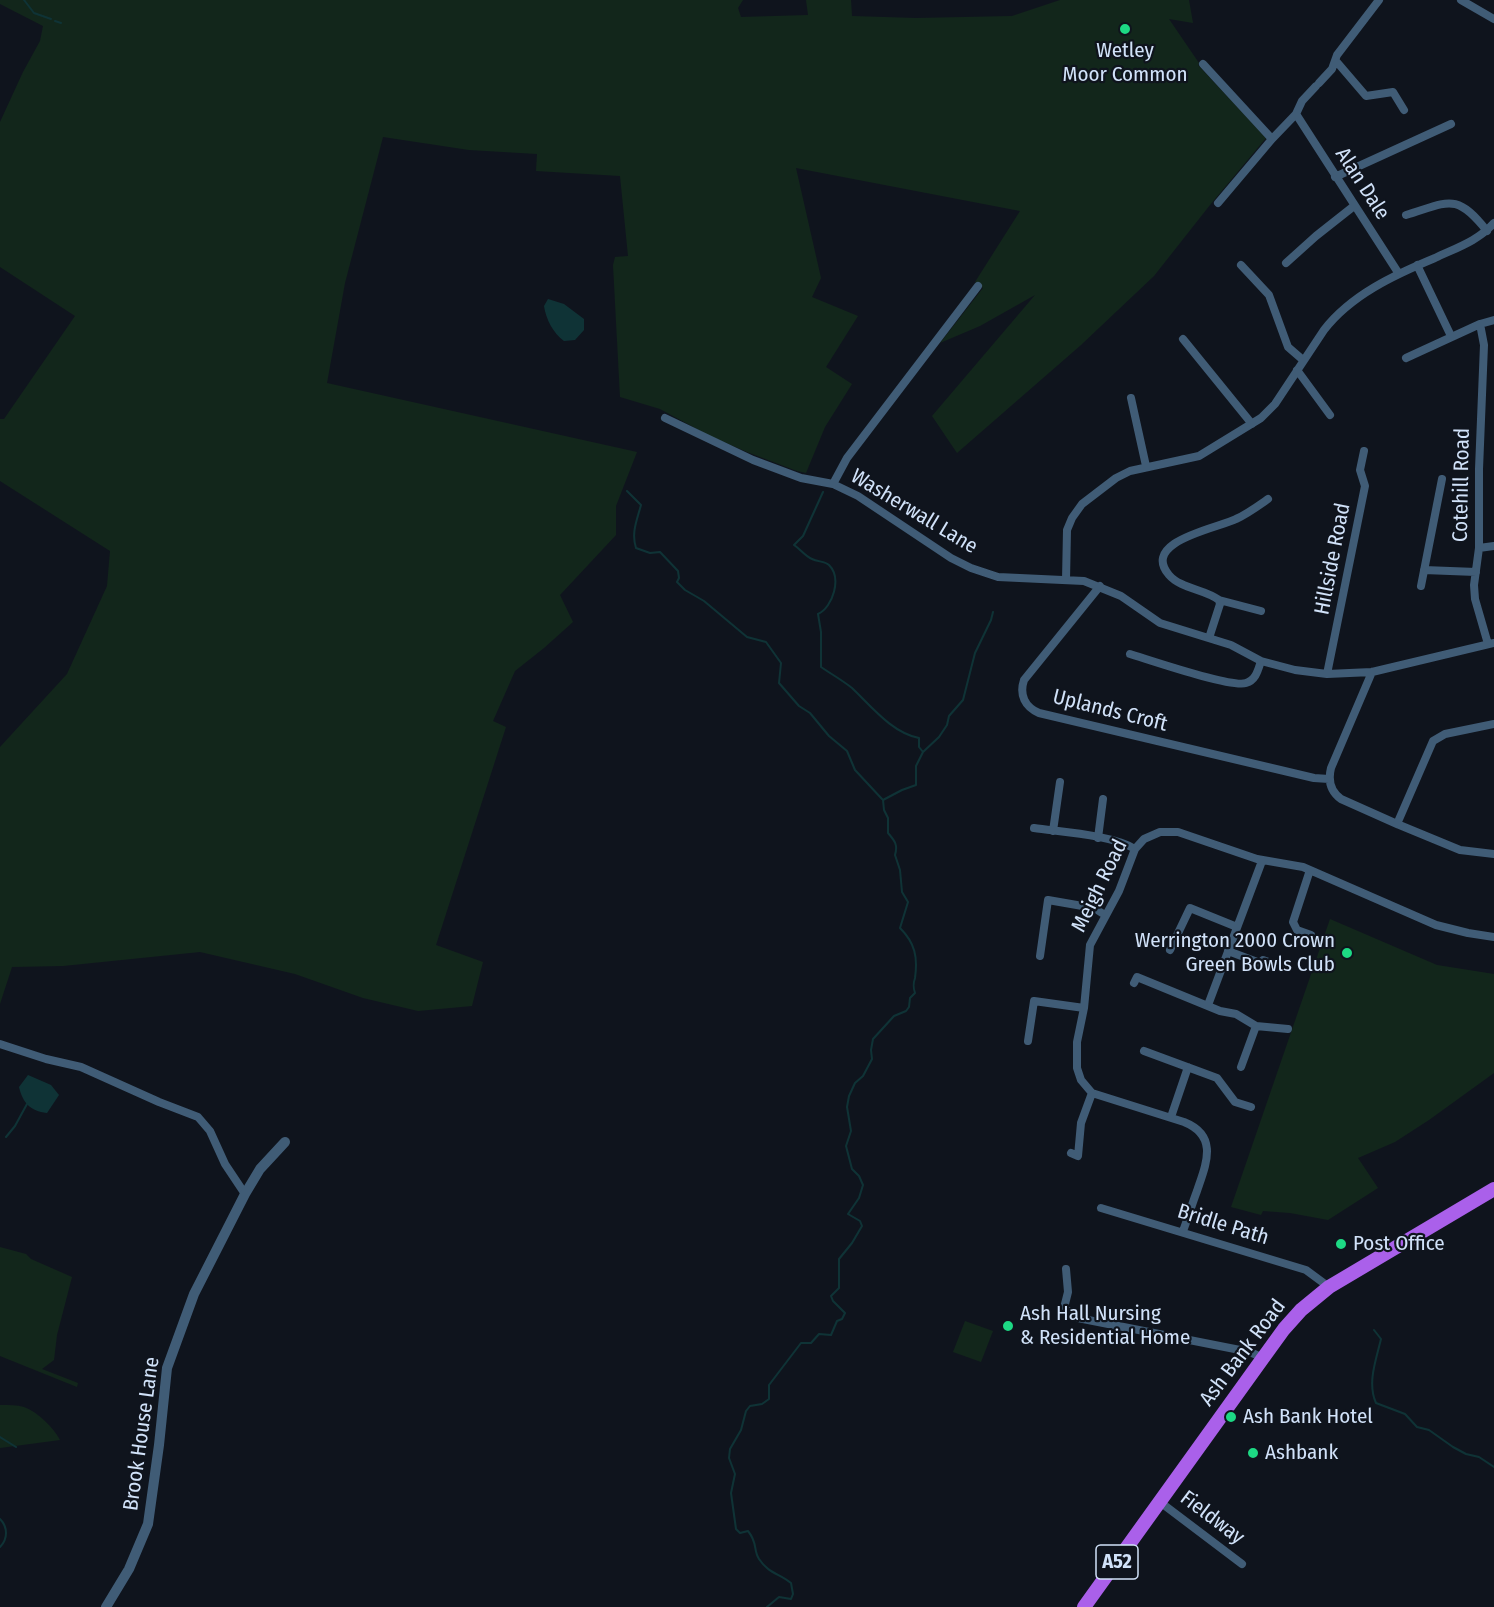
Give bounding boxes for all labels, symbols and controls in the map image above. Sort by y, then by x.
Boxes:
marker: Wetley Moor Common [1118,22,1132,36]
place label: Wetley Moor Common [1063,38,1187,88]
street label: Alan Dale [1329,143,1395,225]
street label: Cotehill Road [1448,428,1476,542]
street label: Washerwall Lane [846,464,982,560]
street label: Hillside Road [1310,501,1356,617]
street label: Uplands Croft [1050,685,1170,737]
street label: Meigh Road [1067,836,1133,936]
place label: Werrington 2000 Crown Green Bowls Club [1135,928,1335,978]
marker: Werrington 2000 Crown Green Bowls Club [1340,946,1354,960]
street label: Bridle Path [1174,1199,1272,1251]
place label: Post Office [1353,1231,1445,1257]
marker: Post Office [1334,1237,1348,1251]
street label: Ash Bank Road [1195,1295,1291,1411]
place label: Ash Hall Nursing & Residential Home [1020,1301,1190,1351]
marker: Ash Hall Nursing & Residential Home [1001,1319,1015,1333]
street label: Brook House Lane [119,1356,165,1512]
place label: Ash Bank Hotel [1243,1404,1373,1430]
marker: Ash Bank Hotel [1224,1410,1238,1424]
place label: Ashbank [1265,1440,1338,1466]
marker: Ashbank [1246,1446,1260,1460]
street label: Fieldway [1175,1486,1249,1550]
road number: A52 [1096,1545,1138,1579]

